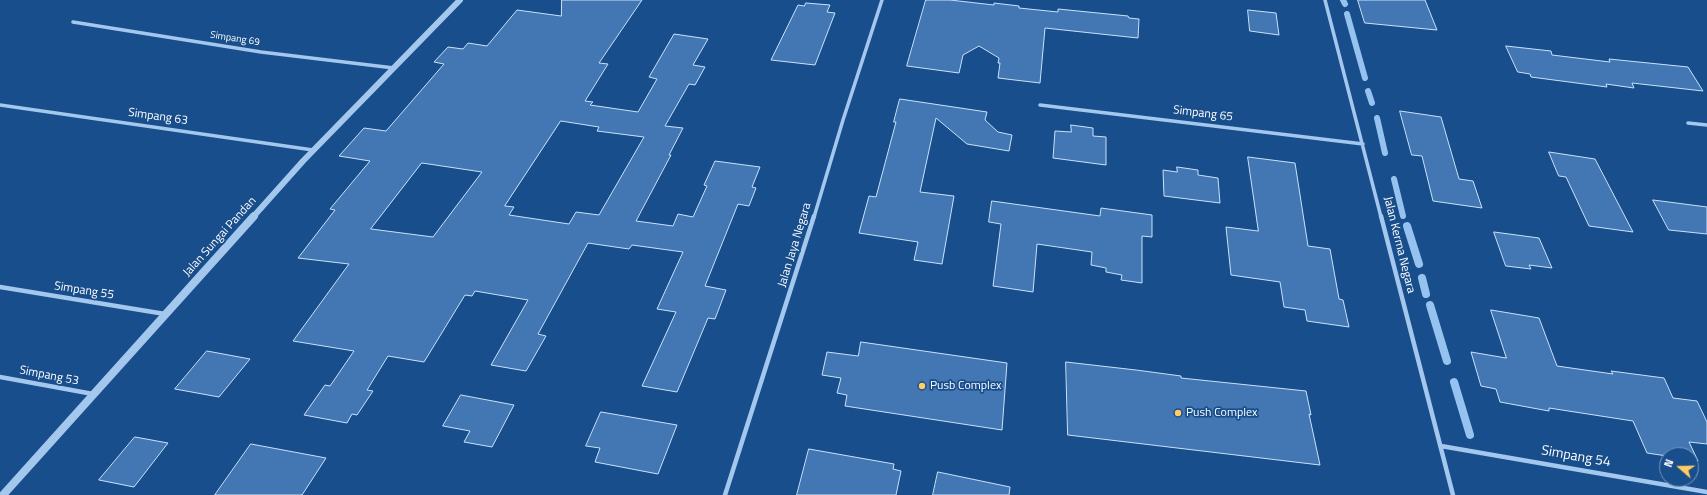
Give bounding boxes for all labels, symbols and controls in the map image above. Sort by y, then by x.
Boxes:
street label: Simpang 69 [209,29,261,49]
street label: Simpang 65 [1172,103,1234,125]
street label: Simpang 63 [127,106,189,128]
street label: Jalan Sungai Pandan [180,194,260,280]
street label: Jalan Kerma Negara [1380,195,1418,295]
street label: Jalan Jaya Negara [775,201,815,289]
street label: Simpang 55 [53,279,115,303]
street label: Simpang 53 [18,363,80,389]
place label: Pusb Complex [930,379,1001,393]
marker: Pusb Complex [917,381,927,391]
place label: Push Complex [1186,406,1257,420]
marker: Push Complex [1173,408,1183,418]
street label: Simpang 54 [1540,443,1612,471]
north arrow [1659,447,1699,487]
text: N [1660,457,1677,470]

